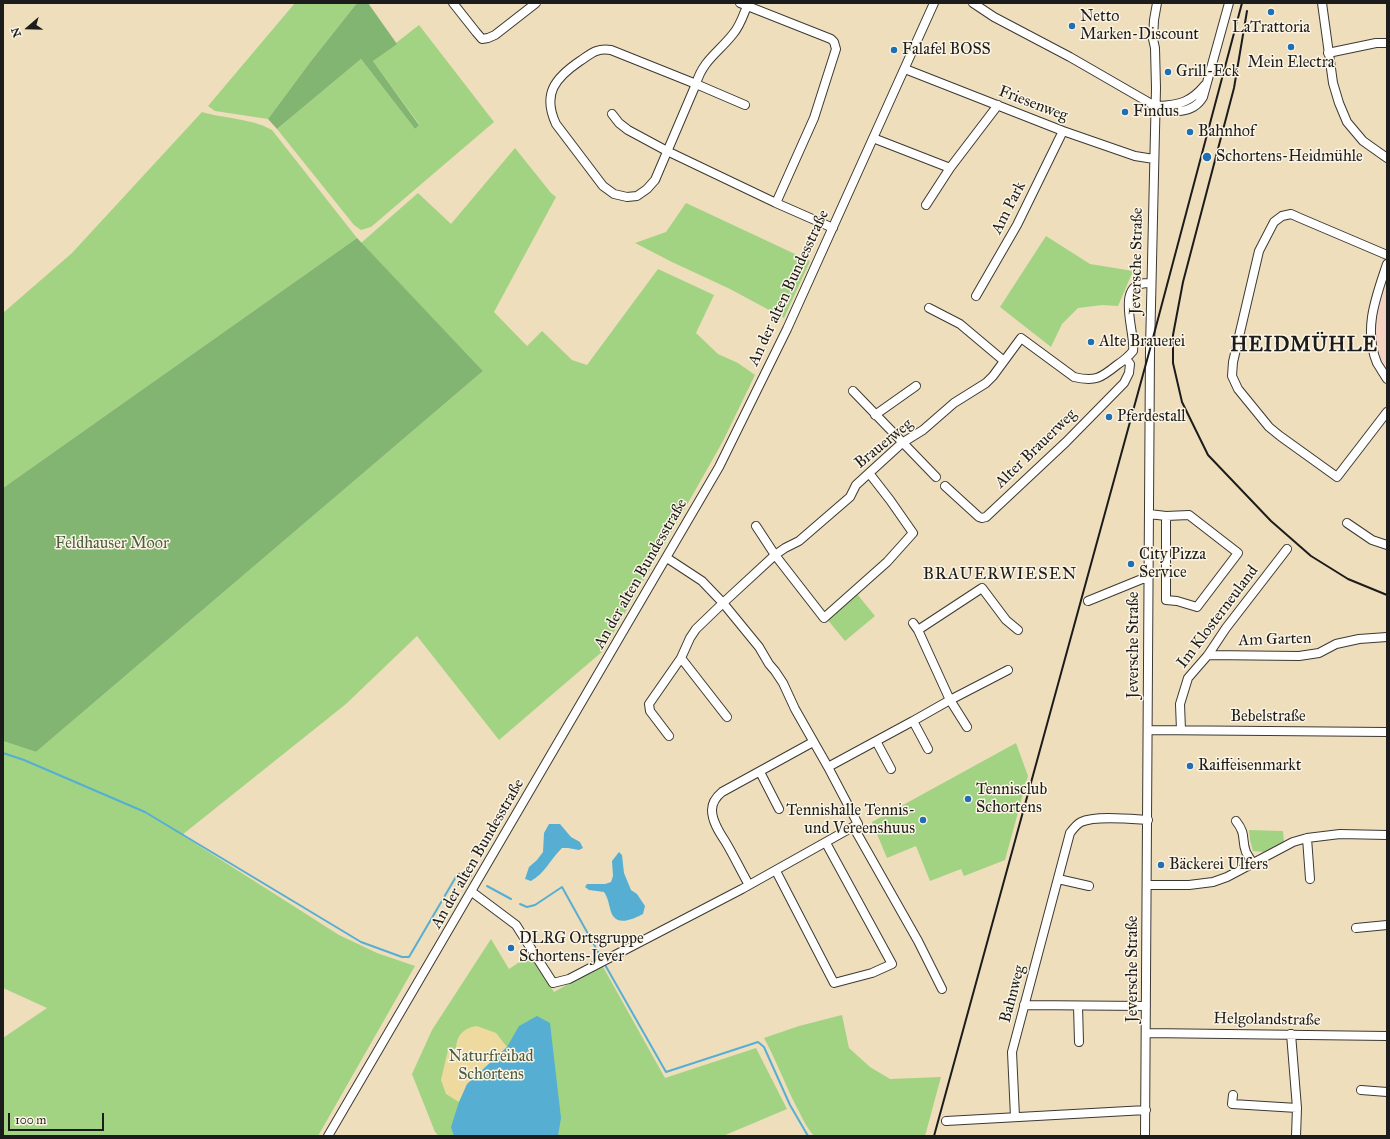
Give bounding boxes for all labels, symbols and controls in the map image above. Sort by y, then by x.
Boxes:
place label: Netto Marken-Discount [1080,7,1199,45]
marker: LaTrattoria [1266,7,1276,17]
north arrow [8,8,48,48]
place label: LaTrattoria [1232,18,1310,38]
marker: Netto Marken-Discount [1067,21,1077,31]
text: N [9,26,24,39]
place label: Falafel BOSS [902,40,991,60]
marker: Mein Electra [1286,42,1296,52]
marker: Falafel BOSS [889,45,899,55]
place label: Mein Electra [1247,53,1335,73]
place label: Grill-Eck [1176,62,1239,82]
marker: Grill-Eck [1163,67,1173,77]
street label: Friesenweg [996,82,1070,126]
place label: Findus [1133,102,1179,122]
marker: Findus [1120,107,1130,117]
place label: Bahnhof [1198,122,1255,142]
marker: Bahnhof [1185,127,1195,137]
place label: Schortens-Heidmühle [1216,147,1363,167]
marker: Schortens-Heidmühle [1201,151,1213,163]
street label: Am Park [988,178,1030,238]
street label: An der alten Bundesstraße [744,207,834,369]
street label: Jeversche Straße [1126,207,1148,315]
place label: Alte Brauerei [1099,332,1185,352]
district label: HEIDMÜHLE [1230,334,1378,358]
marker: Alte Brauerei [1086,337,1096,347]
street label: Alter Brauerweg [991,405,1081,493]
place label: Pferdestall [1117,407,1186,427]
marker: Pferdestall [1104,412,1114,422]
street label: Brauerweg [851,415,917,473]
street label: An der alten Bundesstraße [590,496,692,652]
park label: Feldhauser Moor [55,534,169,554]
place label: City Pizza Service [1139,545,1206,583]
marker: City Pizza Service [1126,559,1136,569]
street label: Im Klosterneuland [1173,562,1263,672]
district label: BRAUERWIESEN [923,565,1077,585]
street label: Jeversche Straße [1124,591,1144,699]
street label: Am Garten [1238,629,1312,651]
street label: Bebelstraße [1230,707,1306,727]
place label: Raiffeisenmarkt [1198,756,1301,776]
marker: Raiffeisenmarkt [1185,761,1195,771]
street label: An der alten Bundesstraße [427,776,529,932]
place label: Tennisclub Schortens [976,780,1047,818]
marker: Tennisclub Schortens [963,794,973,804]
place label: Tennishalle Tennis- und Vereenshuus [786,801,915,839]
marker: Tennishalle Tennis- und Vereenshuus [918,815,928,825]
place label: Bäckerei Ulfers [1169,855,1268,875]
marker: Bäckerei Ulfers [1156,860,1166,870]
street label: Jeversche Straße [1123,915,1143,1023]
place label: DLRG Ortsgruppe Schortens-Jever [519,929,644,967]
marker: DLRG Ortsgruppe Schortens-Jever [506,943,516,953]
street label: Bahnweg [996,963,1030,1025]
street label: Helgolandstraße [1213,1009,1321,1031]
park label: Naturfreibad Schortens [449,1047,533,1085]
scale bar [10,1105,106,1131]
text: 100 m [15,1113,46,1127]

